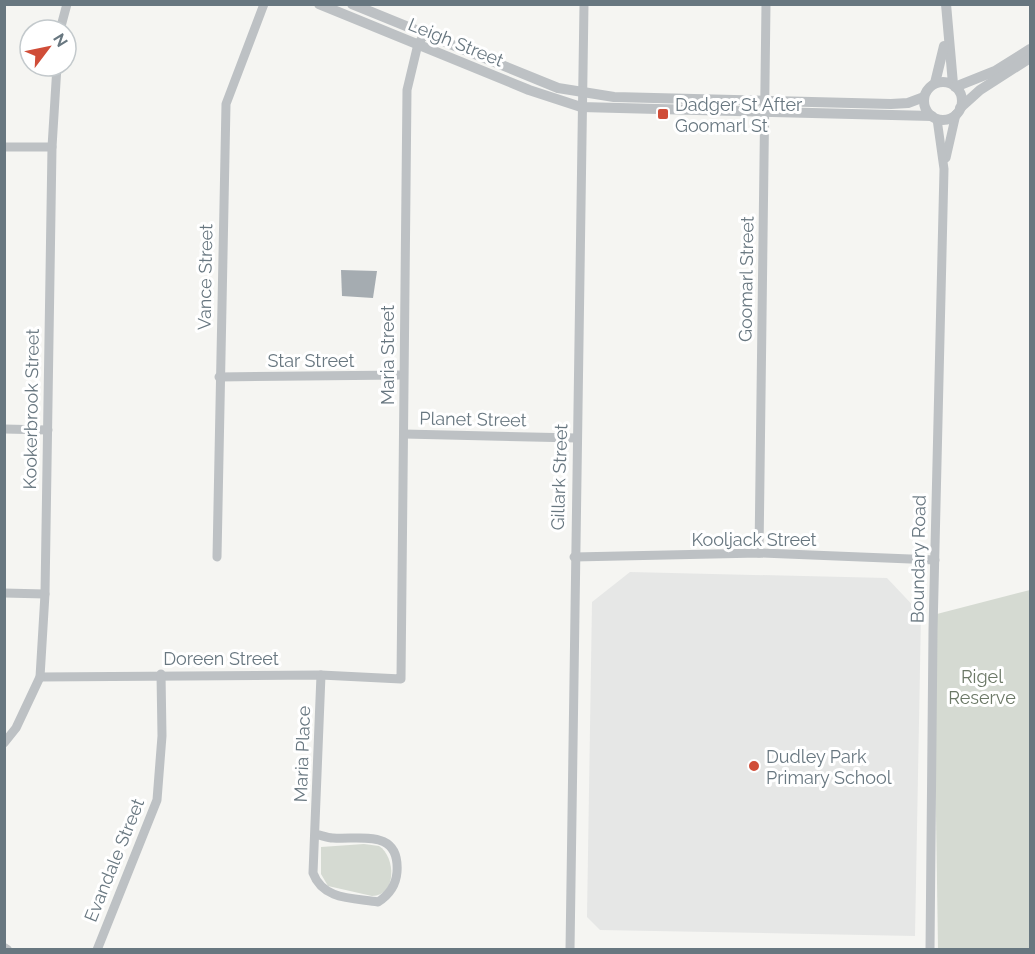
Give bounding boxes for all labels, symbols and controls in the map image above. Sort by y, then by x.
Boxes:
street label: Leigh Street [405,13,507,71]
north arrow [18,18,78,78]
text: N [49,30,72,51]
place label: Dadger St After Goomarl St [675,94,803,136]
marker: Dadger St After Goomarl St [656,107,670,121]
street label: Goomarl Street [734,216,758,342]
street label: Vance Street [194,224,216,330]
street label: Maria Street [377,305,398,405]
street label: Kookerbrook Street [19,328,43,490]
street label: Star Street [268,350,355,371]
street label: Planet Street [419,408,527,430]
street label: Gillark Street [547,423,571,531]
street label: Boundary Road [906,495,930,623]
street label: Kooljack Street [691,529,817,550]
street label: Doreen Street [163,648,279,669]
park label: Rigel Reserve [948,666,1016,708]
street label: Maria Place [290,705,314,803]
place label: Dudley Park Primary School [766,746,892,788]
marker: Dudley Park Primary School [747,759,761,773]
street label: Evandale Street [80,795,148,925]

